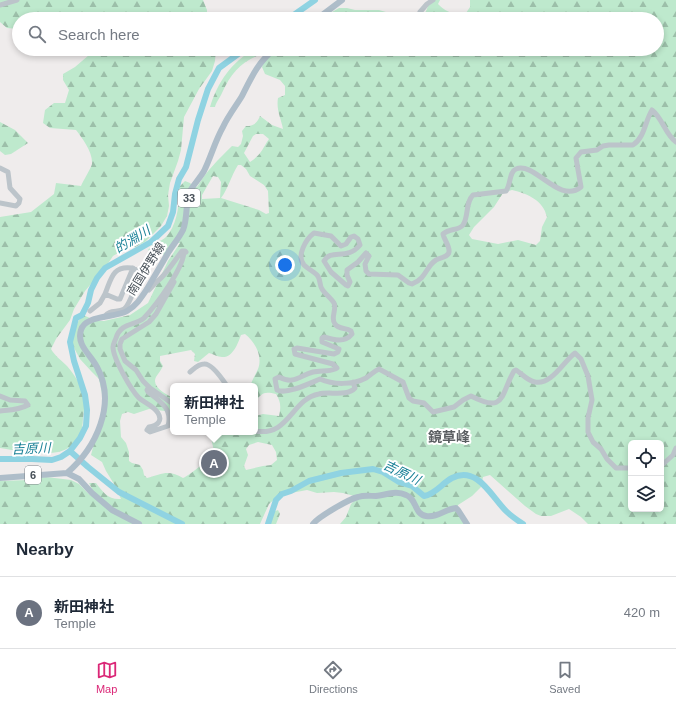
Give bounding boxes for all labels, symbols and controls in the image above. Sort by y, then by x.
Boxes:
search box [12,12,664,56]
icon: search [26,23,48,45]
text: Search here [58,26,140,43]
road number: 33 [178,189,200,207]
water label: 的淵川 [112,222,154,256]
street label: 南国伊野線 [124,240,168,298]
your location [275,255,295,275]
popup [170,383,258,435]
text: 新田神社 [184,394,244,411]
text: Temple [184,412,226,427]
district label: 鏡草峰 [428,429,470,445]
water label: 吉原川 [11,440,53,457]
map controls [628,440,664,512]
button: locate [628,440,664,476]
pin: A [201,448,227,478]
water label: 吉原川 [381,457,424,489]
road number: 6 [25,466,41,484]
button: layers [628,476,664,512]
text: Nearby [16,540,74,559]
text: 新田神社 [54,598,114,615]
text: A [24,605,34,620]
text: 420 m [624,605,660,620]
text: Temple [54,616,96,631]
tab: Map [96,659,118,695]
tab: Directions [309,659,358,695]
tab: Saved [549,659,580,695]

